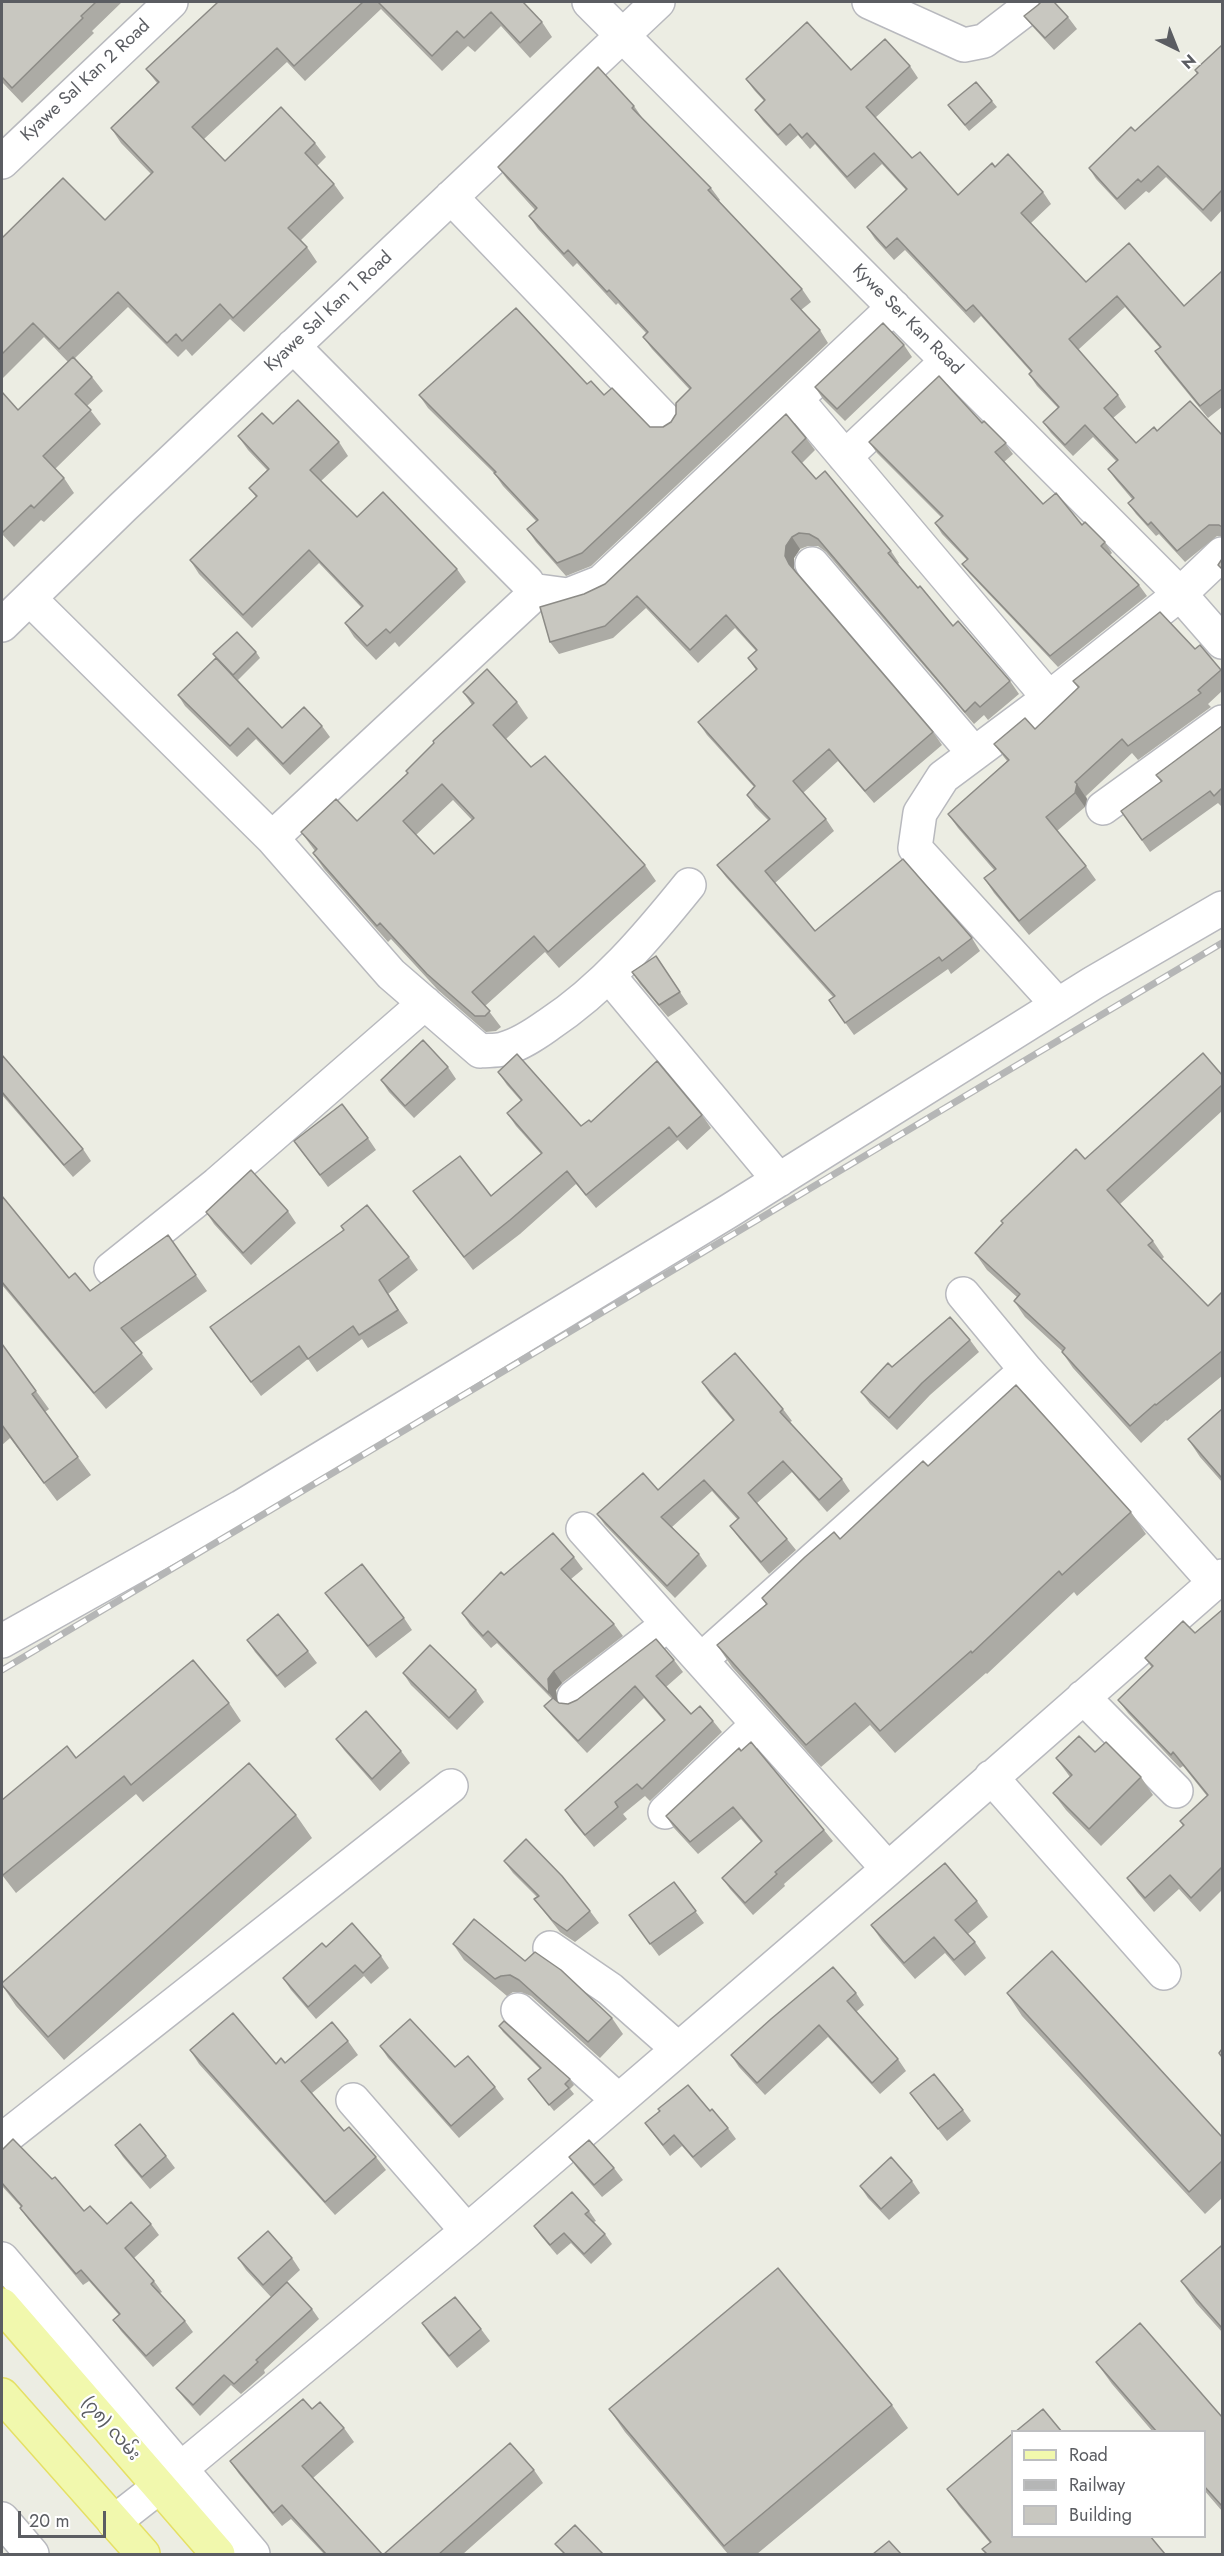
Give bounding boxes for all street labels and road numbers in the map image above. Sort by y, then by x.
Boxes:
street label: Kyawe Sal Kan 2 Road [17,16,155,146]
street label: Kyawe Sal Kan 1 Road [261,247,397,377]
street label: Kywe Ser Kan Road [847,260,967,380]
street label: (၇၈) လမ်း [76,2392,144,2466]

